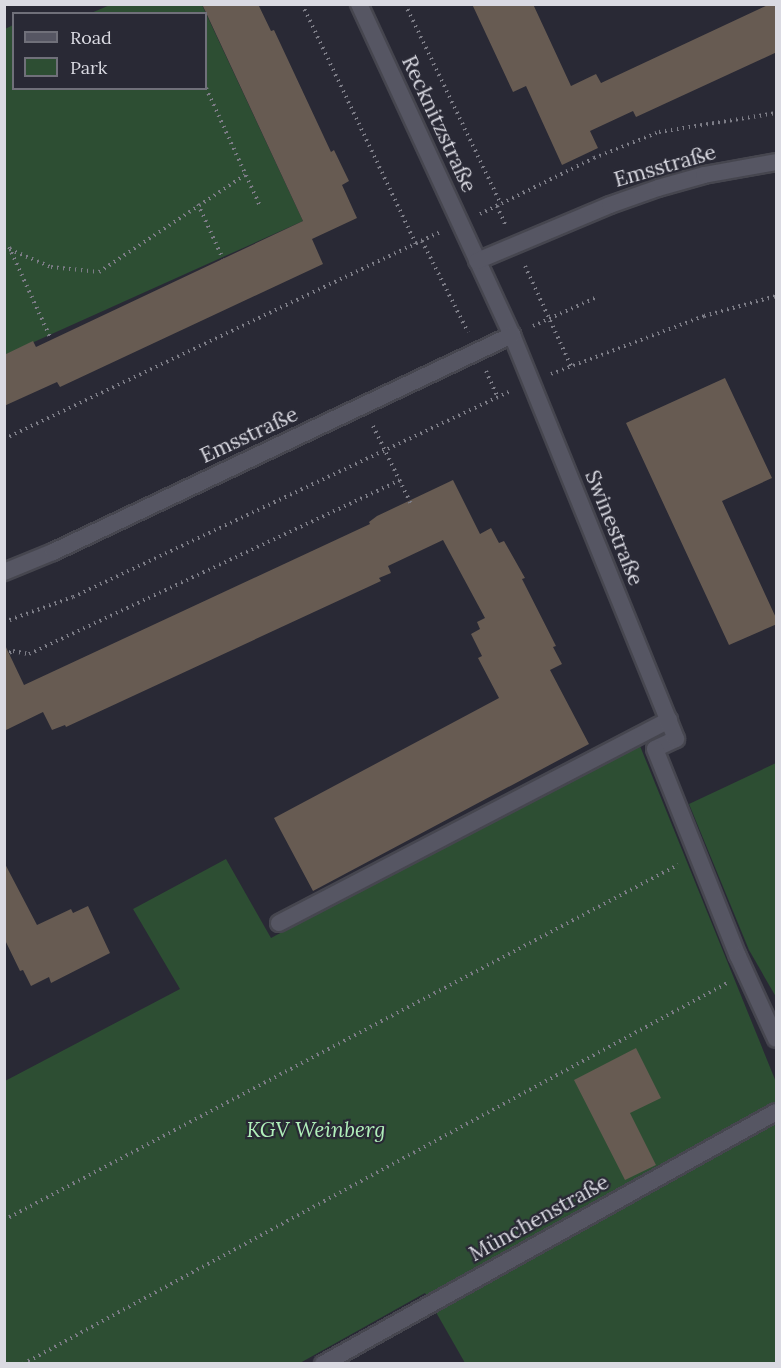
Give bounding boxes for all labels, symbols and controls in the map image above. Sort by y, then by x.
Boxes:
legend [12,12,207,90]
text: Road [70,26,112,49]
street label: Recknitzstraße [396,52,482,196]
text: Park [70,56,107,79]
street label: Emsstraße [611,139,719,193]
street label: Emsstraße [196,401,302,469]
street label: Swinestraße [579,467,649,589]
park label: KGV Weinberg [247,1117,385,1143]
street label: Münchenstraße [465,1169,613,1267]

